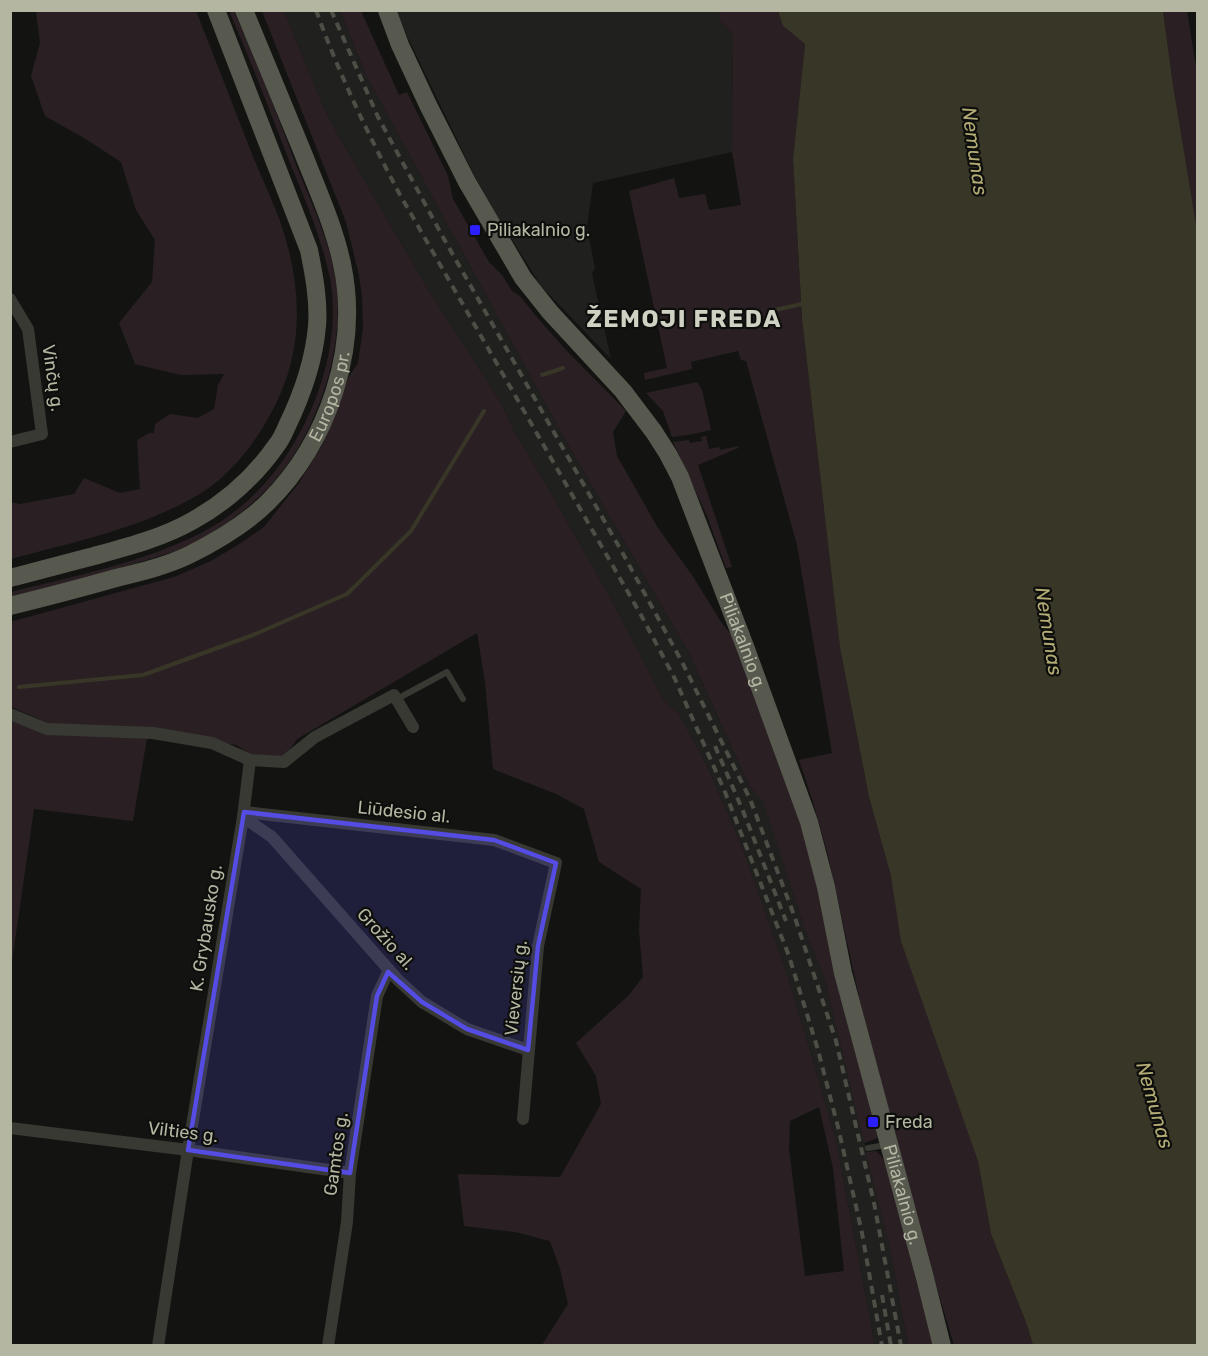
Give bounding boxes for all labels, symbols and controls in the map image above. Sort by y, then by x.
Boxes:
water label: Nemunas [957,105,993,197]
place label: Piliakalnio g. [487,219,590,241]
marker: Piliakalnio g. [468,223,482,237]
district label: ŽEMOJI FREDA [586,305,782,333]
street label: Vinčų g. [37,343,69,413]
street label: Europos pr. [304,350,355,445]
water label: Nemunas [1030,585,1068,677]
street label: Piliakalnio g. [714,590,771,694]
street label: Liūdesio al. [356,796,452,828]
street label: K. Grybausko g. [185,863,227,993]
street label: Grožio al. [352,903,420,975]
street label: Vieversių g. [500,939,532,1037]
water label: Nemunas [1131,1059,1179,1151]
street label: Gamtos g. [319,1111,353,1197]
place label: Freda [885,1111,933,1133]
marker: Freda [866,1115,880,1129]
street label: Vilties g. [147,1117,219,1147]
street label: Piliakalnio g. [879,1142,927,1247]

